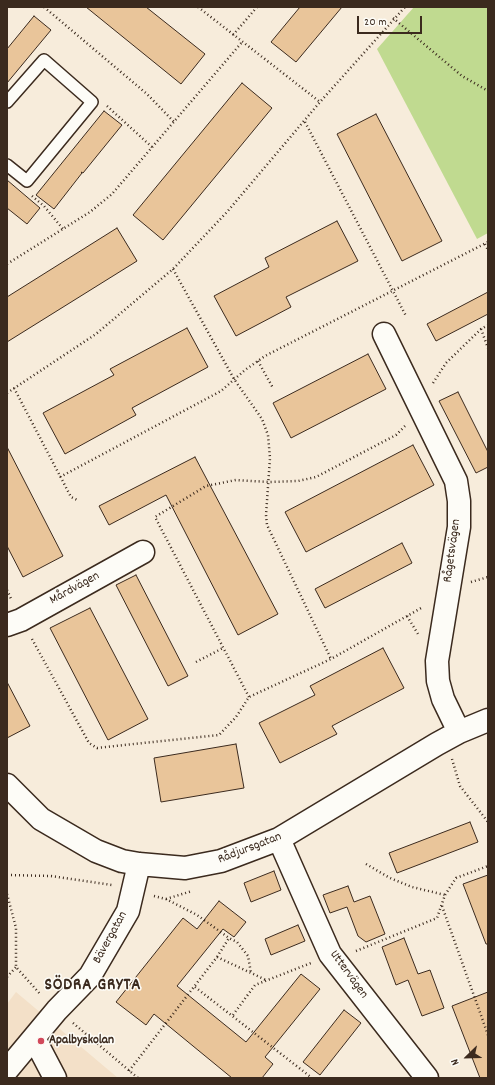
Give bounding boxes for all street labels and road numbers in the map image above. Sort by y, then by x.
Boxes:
street label: Rågetsvägen [441,518,465,584]
street label: Mårdvägen [47,569,103,609]
street label: Rådjursgatan [216,830,284,868]
street label: Bävergatan [90,909,132,967]
street label: Uttervägen [325,948,371,1002]

